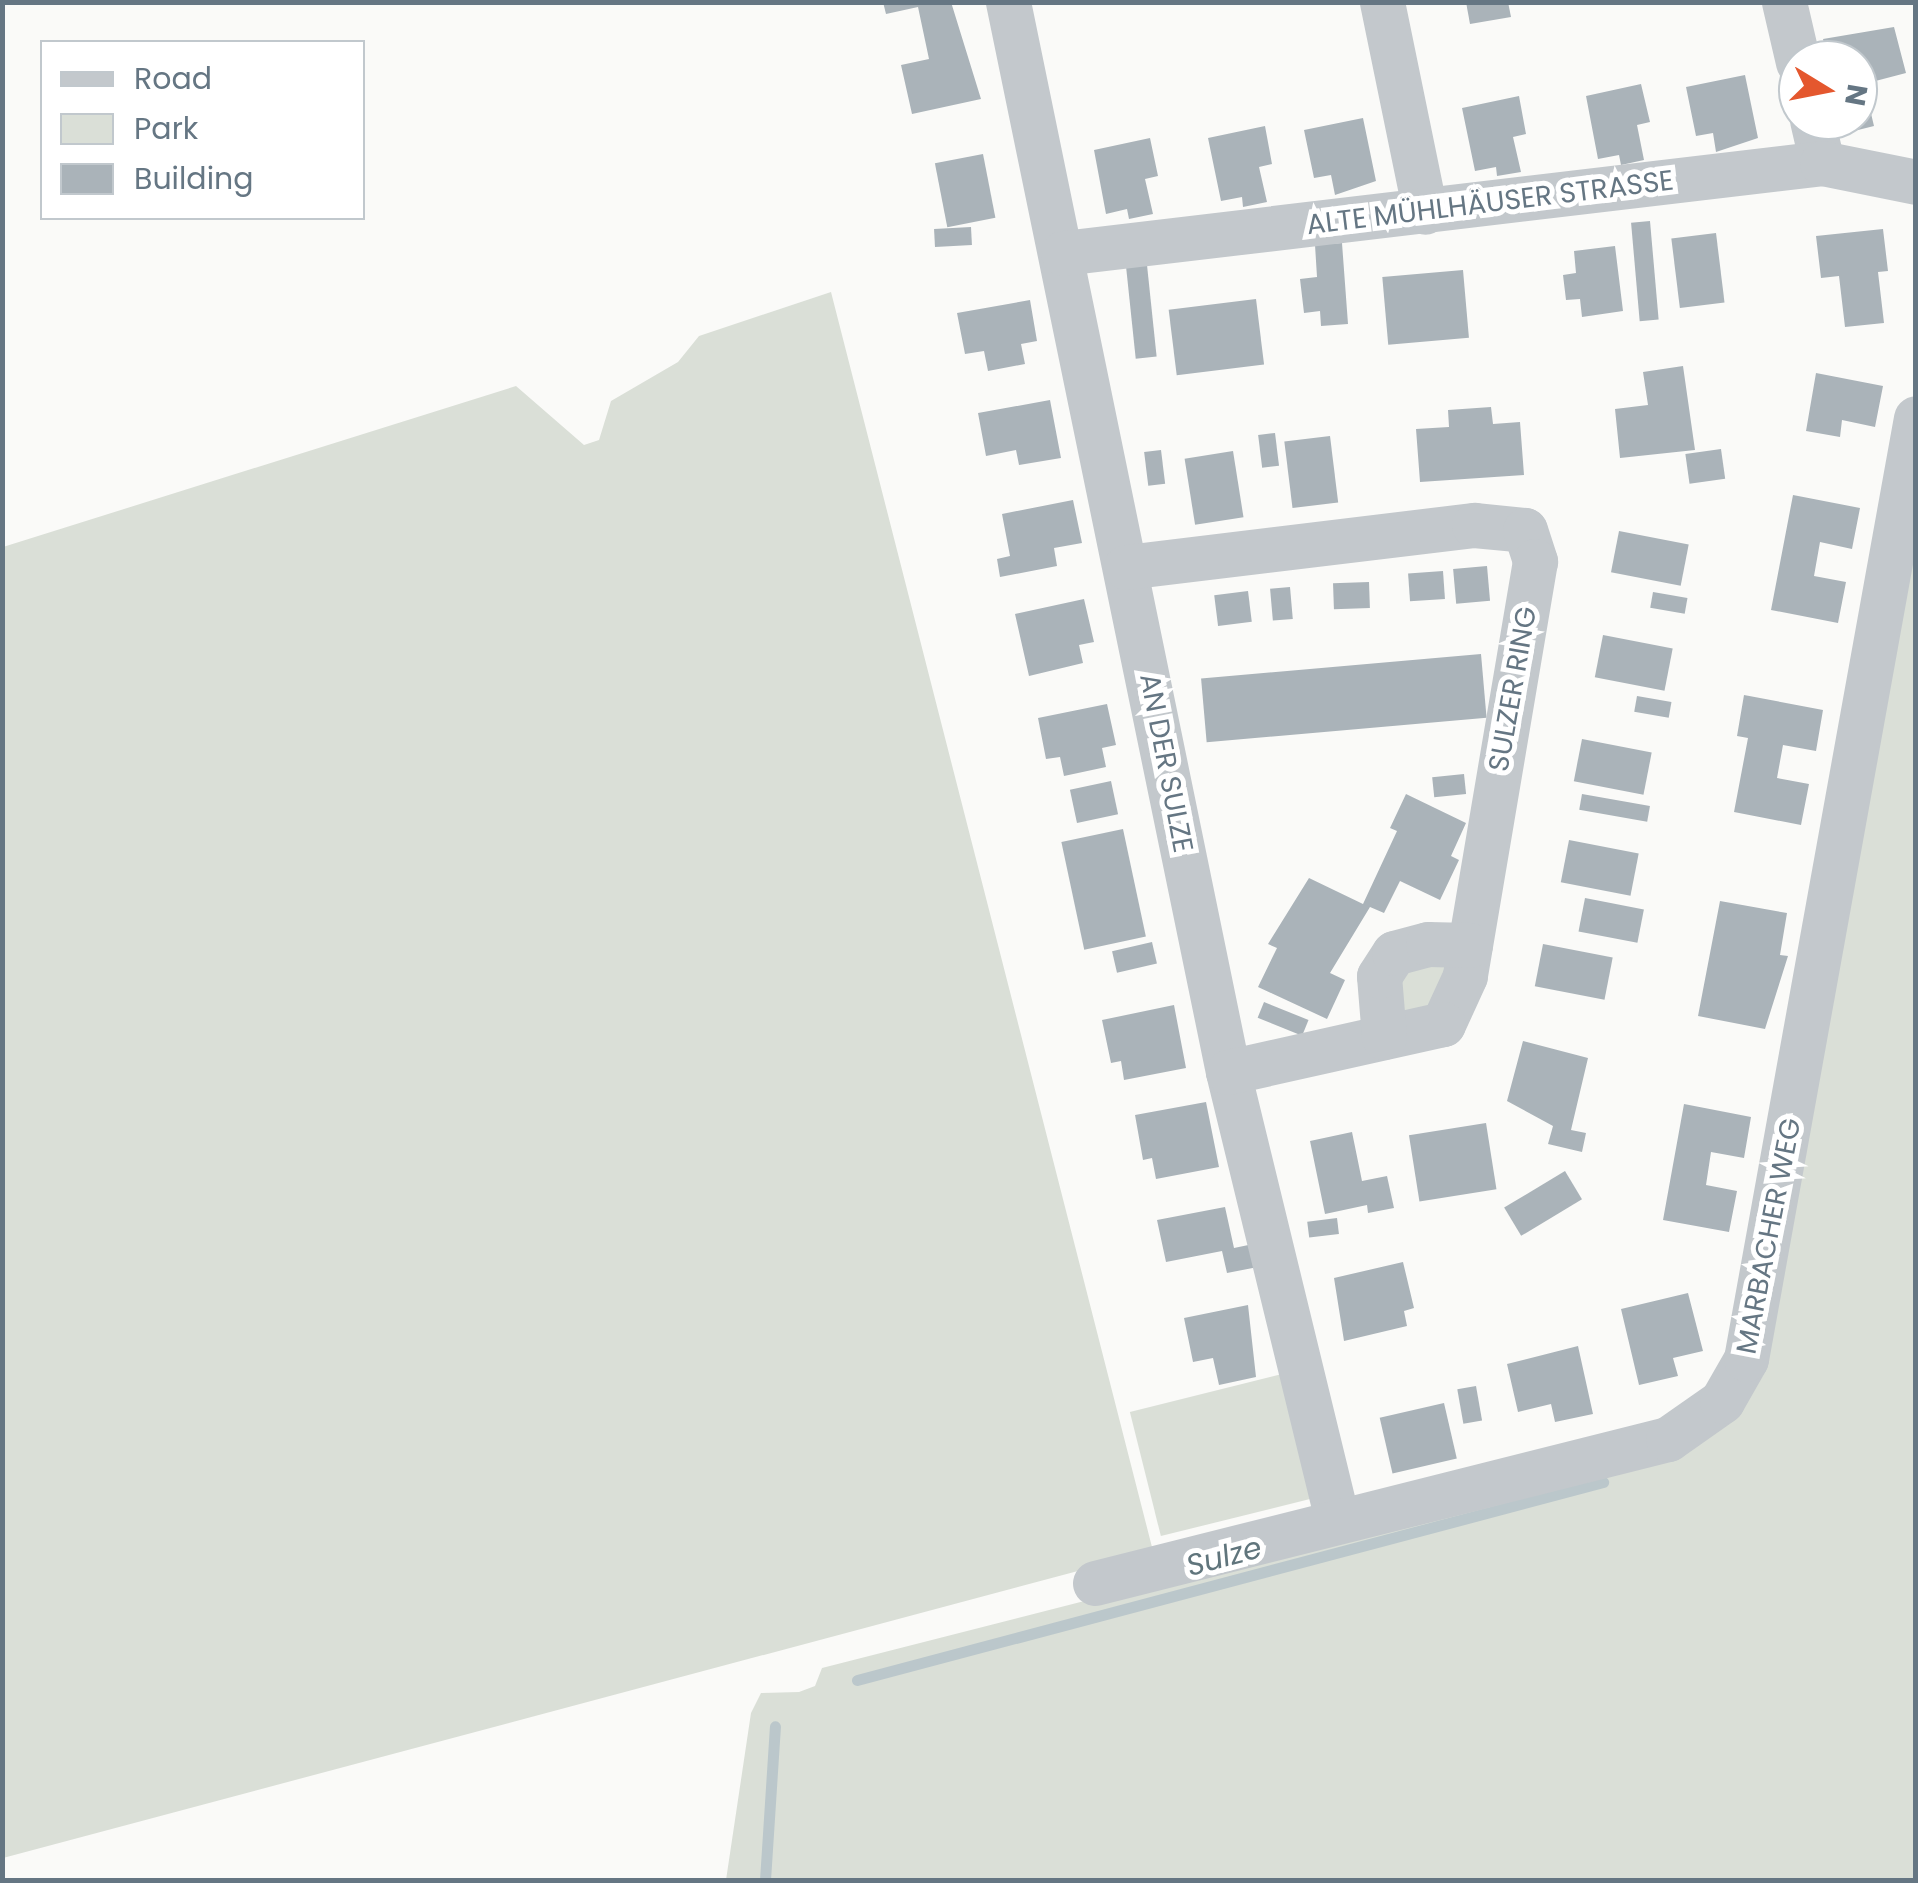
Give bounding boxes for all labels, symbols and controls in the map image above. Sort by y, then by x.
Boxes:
legend [40,40,365,220]
north arrow [1778,40,1878,140]
text: Road [134,57,212,100]
text: N [1835,81,1877,109]
text: Park [134,107,198,150]
text: Building [134,157,254,200]
street label: ALTE MÜHLHÄUSER STRASSE [1305,164,1675,242]
street label: SULZER RING [1482,604,1544,774]
street label: AN DER SULZE [1132,671,1200,855]
street label: MARBACHER WEG [1730,1115,1808,1357]
water label: Sulze [1182,1530,1266,1584]

